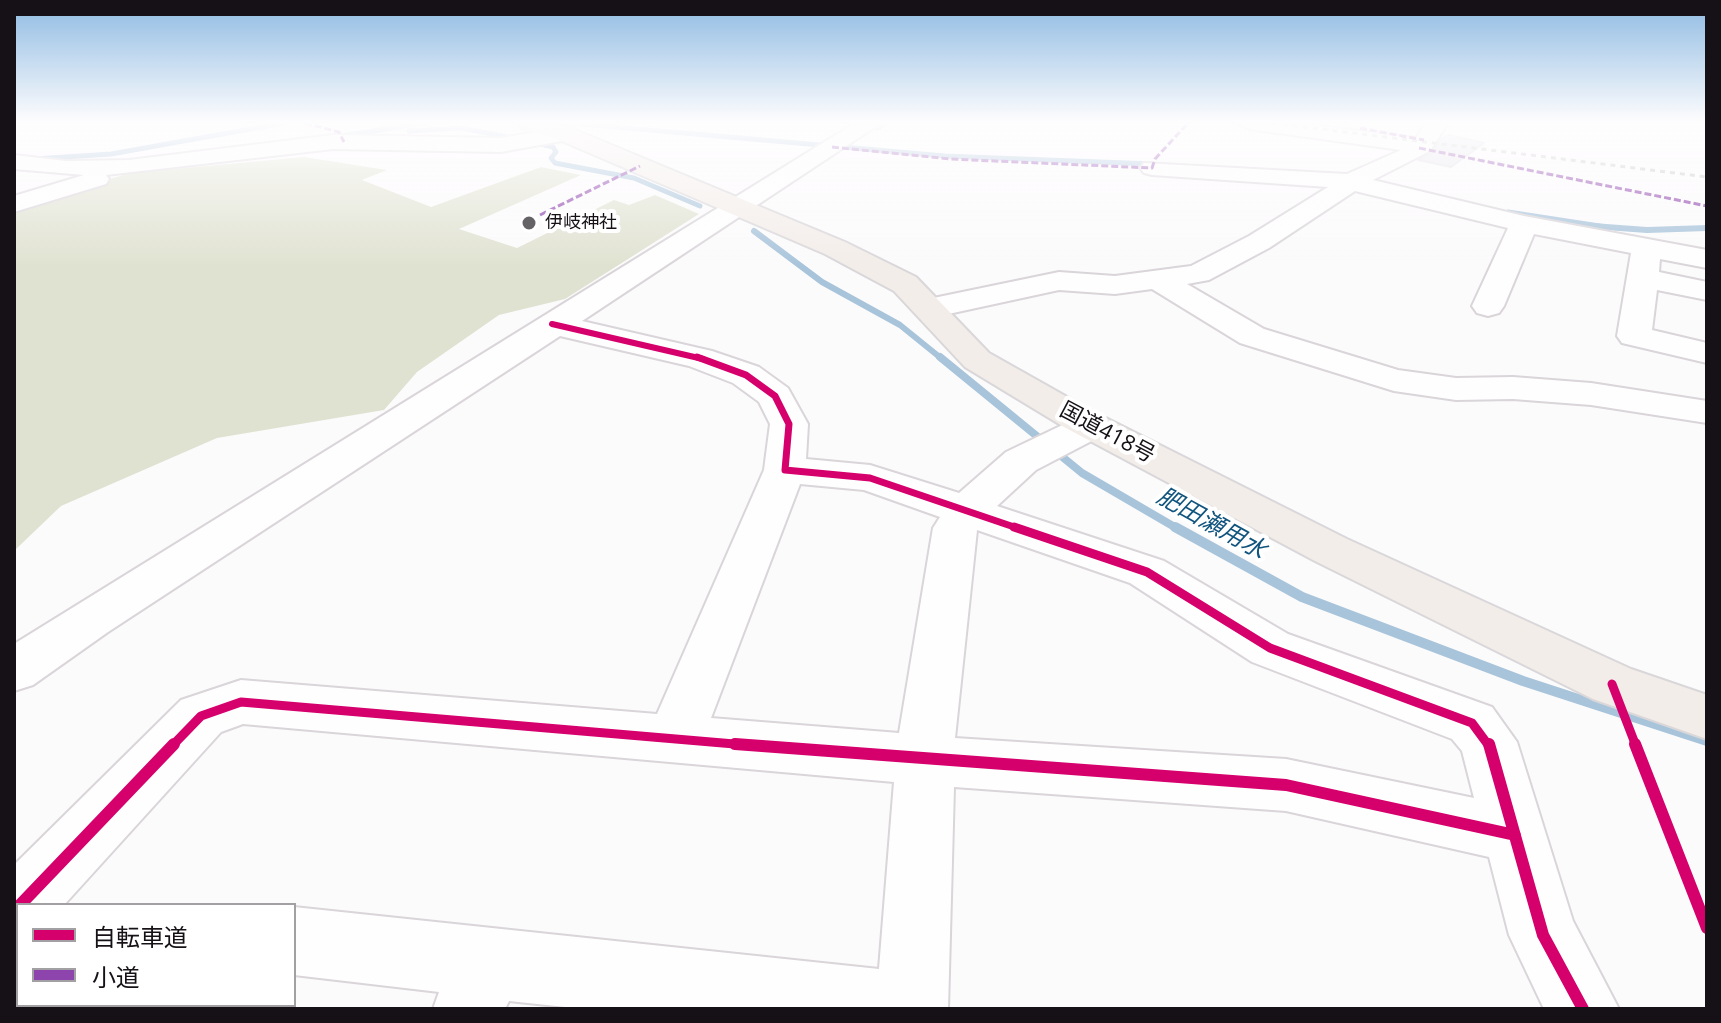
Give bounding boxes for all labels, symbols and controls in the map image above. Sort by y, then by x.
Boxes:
place label: 伊岐神社 [545,212,617,234]
marker: 伊岐神社 [520,214,538,232]
street label: 国道418号 [1055,397,1159,469]
water label: 肥田瀬用水 [1152,482,1270,566]
legend [16,903,296,1007]
text: 自転車道 [92,920,188,953]
text: 小道 [92,960,140,993]

